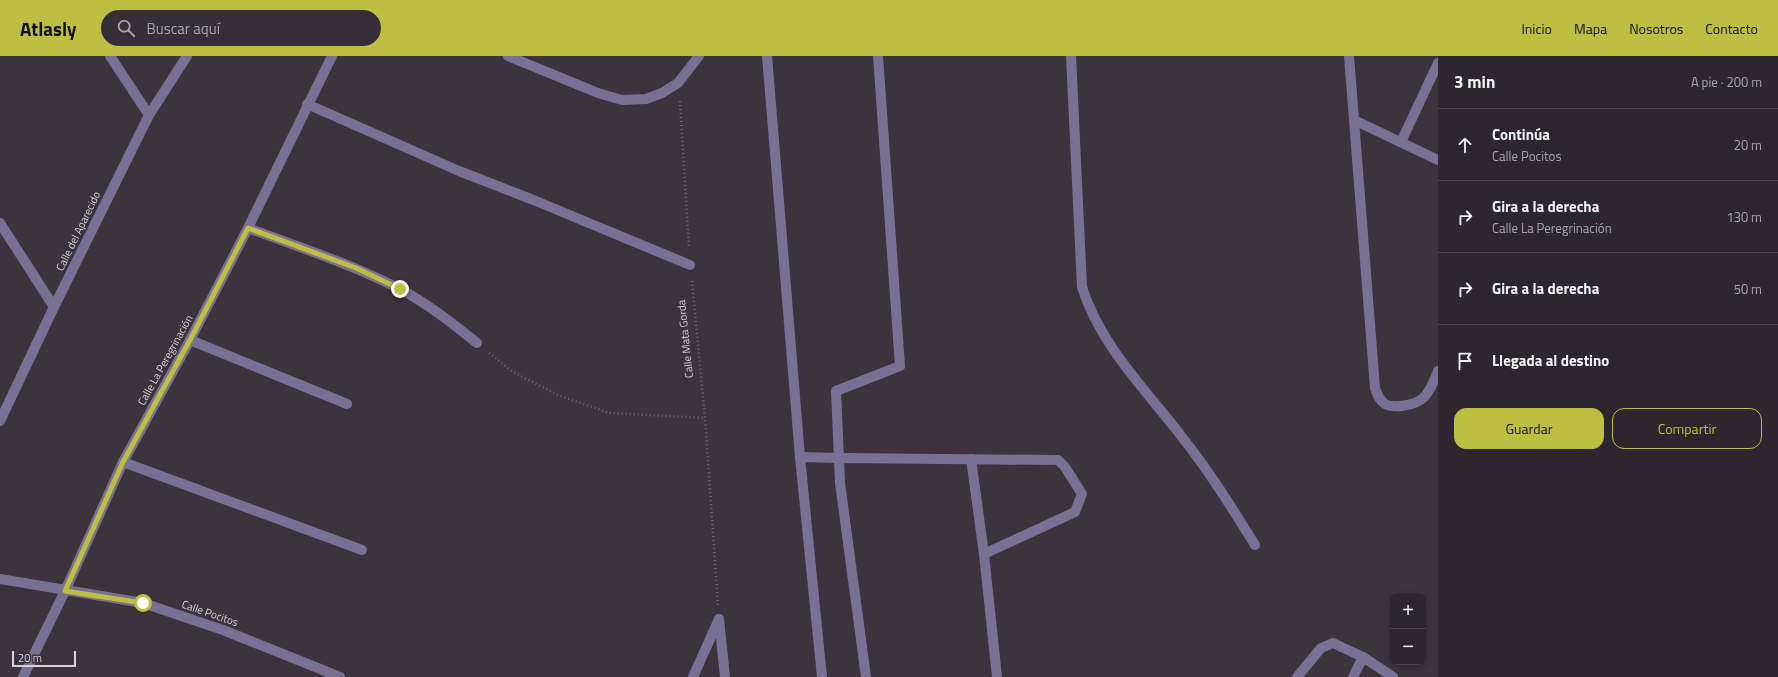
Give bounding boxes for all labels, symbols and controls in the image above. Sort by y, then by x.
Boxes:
search box [101,10,381,46]
text: Atlasly [20,14,77,43]
icon: search [115,17,137,39]
text: Buscar aquí [147,17,220,40]
text: Inicio [1521,18,1552,39]
text: Mapa [1574,18,1607,39]
text: Nosotros [1629,18,1683,39]
text: Contacto [1705,18,1758,39]
text: 3 min [1454,69,1495,95]
text: A pie · 200 m [1691,72,1762,92]
text: Continúa [1492,123,1550,146]
icon: ahead [1454,134,1476,156]
text: 20 m [1734,135,1762,155]
text: Calle Pocitos [1492,146,1562,166]
street label: Calle del Aparecido [52,188,104,274]
text: Gira a la derecha [1492,195,1599,218]
icon: right [1454,206,1476,228]
text: 130 m [1726,207,1762,227]
text: Calle La Peregrinación [1492,218,1612,238]
text: Gira a la derecha [1492,277,1599,300]
icon: right [1454,278,1476,300]
text: 50 m [1734,279,1762,299]
route end [391,280,409,298]
street label: Calle Mata Gorda [673,299,697,379]
street label: Calle La Peregrinación [133,312,197,408]
text: Llegada al destino [1492,349,1609,372]
icon: arrive [1454,350,1476,372]
button: Guardar [1454,408,1604,449]
button: Compartir [1612,408,1762,449]
map controls [1390,593,1426,665]
button: + [1390,593,1426,629]
route start [134,594,152,612]
street label: Calle Pocitos [180,596,240,630]
button: − [1390,629,1426,665]
scale bar [12,649,76,668]
text: 20 m [18,650,42,666]

